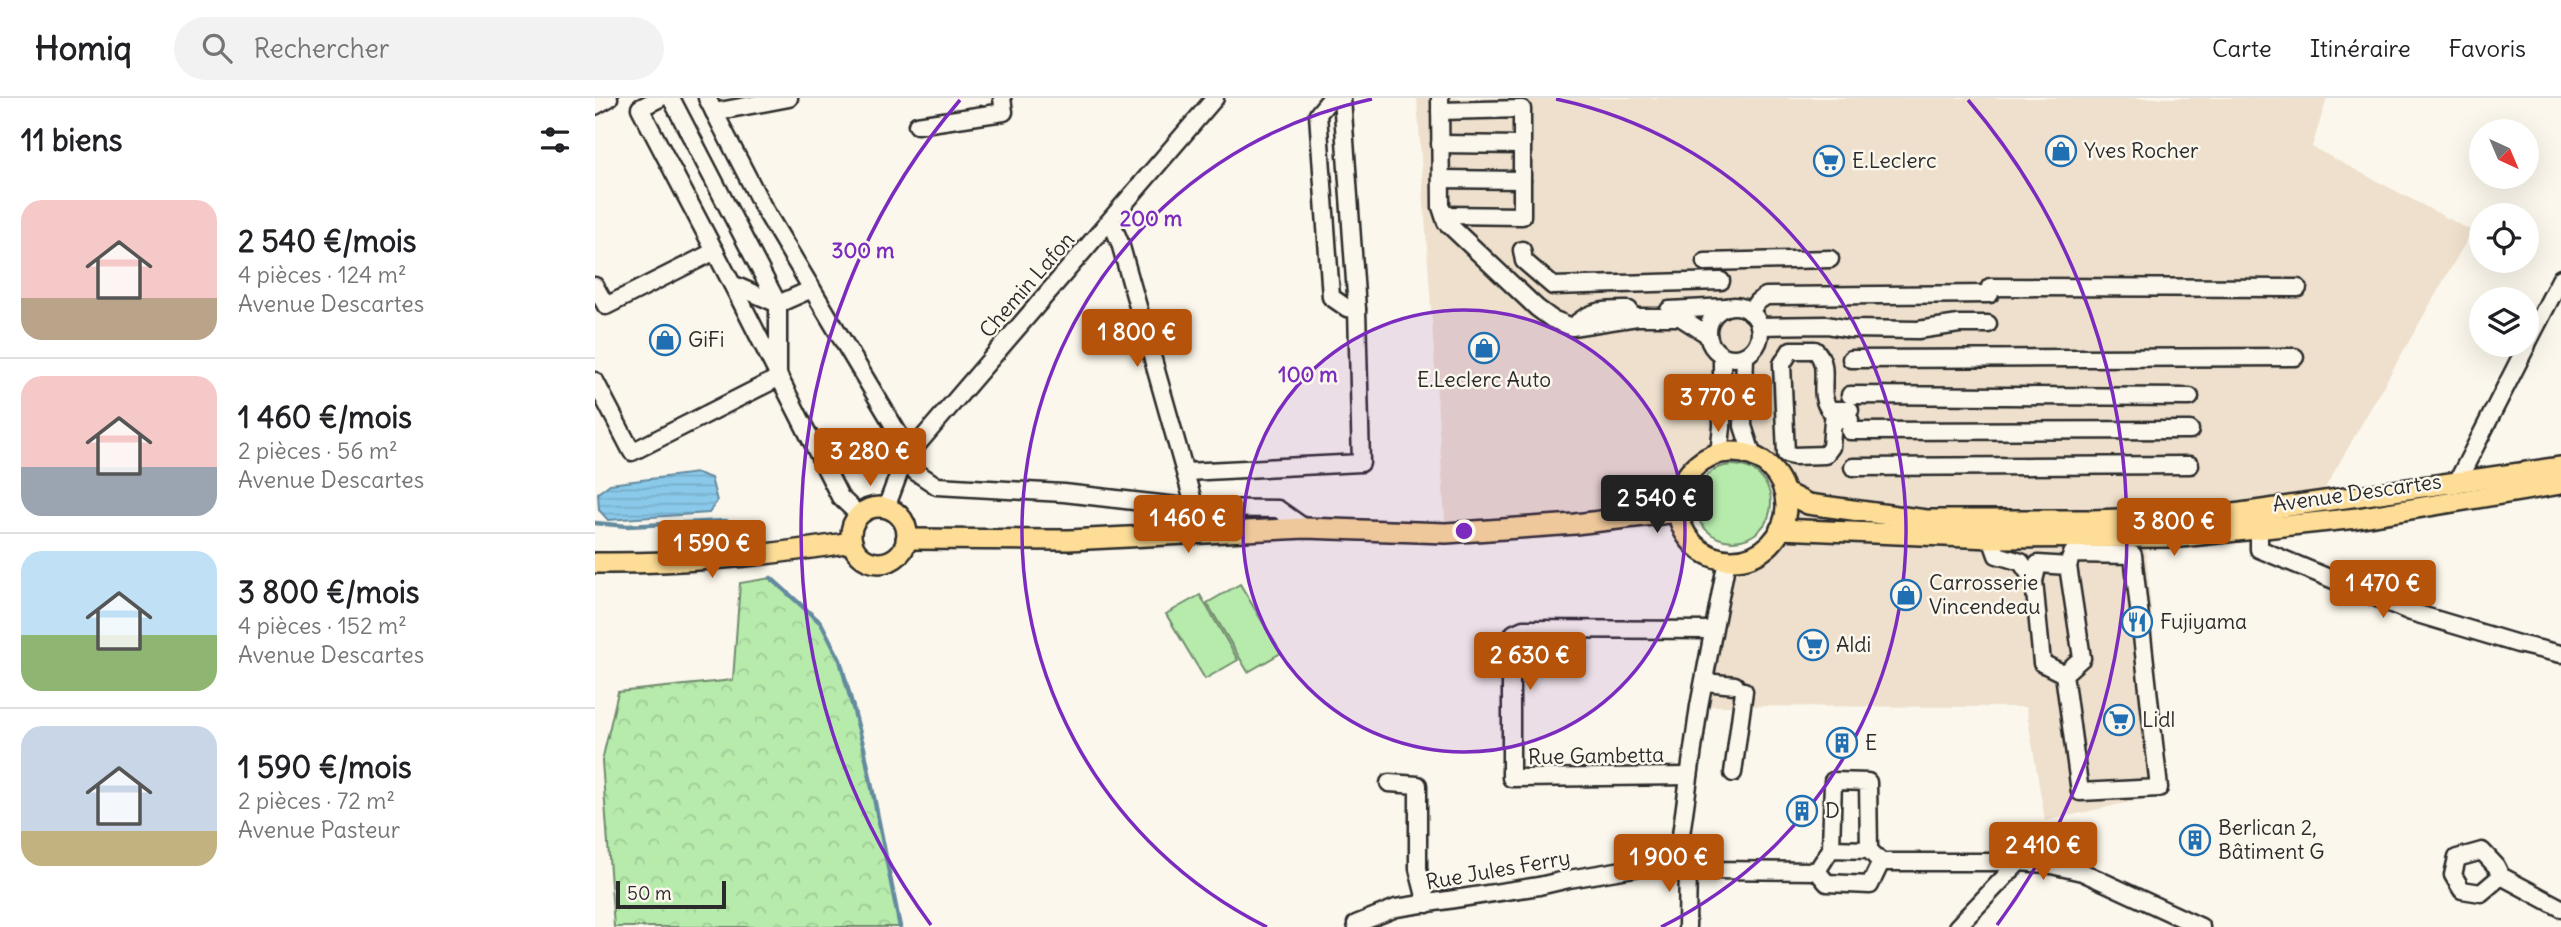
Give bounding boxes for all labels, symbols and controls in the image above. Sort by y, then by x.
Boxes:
search box [174,17,664,80]
text: Homiq [35,27,132,69]
icon: search [198,29,236,67]
text: Rechercher [254,32,389,65]
text: Carte [2212,33,2272,63]
text: Itinéraire [2310,33,2411,63]
text: Favoris [2449,33,2526,63]
north arrow [2469,119,2539,189]
map controls [2469,119,2539,357]
text: 11 biens [21,121,122,159]
icon: filters [536,121,574,159]
shop icon: Yves Rocher [2044,134,2078,168]
place label: Yves Rocher [2084,137,2199,164]
supermarket icon: E.Leclerc [1812,144,1846,178]
place label: E.Leclerc [1852,147,1937,174]
button: locate [2469,203,2539,273]
text: 200 m [1120,205,1183,232]
text: 2 540 €/mois [238,222,416,260]
street label: Chemin Lafon [973,226,1080,343]
icon: home [77,228,161,312]
text: 300 m [832,237,895,264]
text: 4 pièces · 124 m² [238,260,407,289]
button: layers [2469,287,2539,357]
text: Avenue Descartes [238,289,424,318]
pin: 1 800 € [1072,310,1202,369]
text: 1 800 € [1098,317,1176,346]
shop icon: GiFi [648,323,682,357]
place label: GiFi [688,326,724,353]
shop icon: E.Leclerc Auto [1467,331,1501,365]
text: 100 m [1278,361,1338,388]
place label: E.Leclerc Auto [1417,366,1551,393]
pin: 3 770 € [1653,374,1783,434]
text: 3 770 € [1680,382,1756,411]
text: 1 460 €/mois [238,398,412,436]
icon: home [77,404,161,488]
pin: 3 280 € [805,428,935,488]
text: 2 pièces · 56 m² [238,436,398,465]
text: 3 280 € [830,436,910,465]
text: Avenue Descartes [238,465,424,494]
street label: Avenue Descartes [2271,467,2443,518]
pin: 2 540 € [1592,476,1722,535]
text: 2 540 € [1617,483,1697,512]
pin: 1 460 € [1123,496,1253,555]
pin: 3 800 € [2109,498,2239,558]
text: 1 460 € [1150,503,1226,532]
text: 3 800 € [2133,506,2215,535]
centre of rings [1452,519,1476,543]
pin: 1 590 € [647,520,777,580]
text: 1 590 € [674,528,750,557]
pin: 1 470 € [2318,560,2448,620]
text: 1 470 € [2346,568,2420,597]
place label: Carrosserie Vincendeau [1929,569,2041,620]
text: 3 800 €/mois [238,573,419,611]
shop icon: Carrosserie Vincendeau [1889,578,1923,612]
icon: home [77,579,161,663]
restaurant icon: Fujiyama [2120,605,2154,639]
place label: Fujiyama [2160,608,2247,635]
text: 4 pièces · 152 m² [238,611,407,640]
supermarket icon: Aldi [1796,628,1830,662]
place label: Aldi [1836,631,1871,658]
pin: 2 630 € [1465,632,1595,692]
text: Avenue Descartes [238,640,424,669]
text: 2 630 € [1490,640,1570,669]
supermarket icon: Lidl [2102,703,2136,737]
place label: Lidl [2142,706,2175,733]
building icon: E [1825,726,1859,760]
place label: E [1865,729,1877,756]
street label: Rue Gambetta [1528,741,1664,770]
text: 1 590 €/mois [238,748,412,786]
icon: home [77,754,161,838]
text: 2 pièces · 72 m² [238,786,395,815]
building icon: D [1785,794,1819,828]
place label: D [1825,797,1840,824]
place label: Berlican 2, Bâtiment G [2218,814,2324,865]
text: Avenue Pasteur [238,815,400,844]
pin: 2 410 € [1978,822,2108,882]
building icon: Berlican 2, Bâtiment G [2178,823,2212,857]
text: 2 410 € [2005,830,2081,859]
pin: 1 900 € [1604,834,1734,894]
text: 1 900 € [1630,842,1708,871]
street label: Rue Jules Ferry [1424,844,1572,896]
scale bar [616,878,726,910]
text: 50 m [627,881,672,905]

